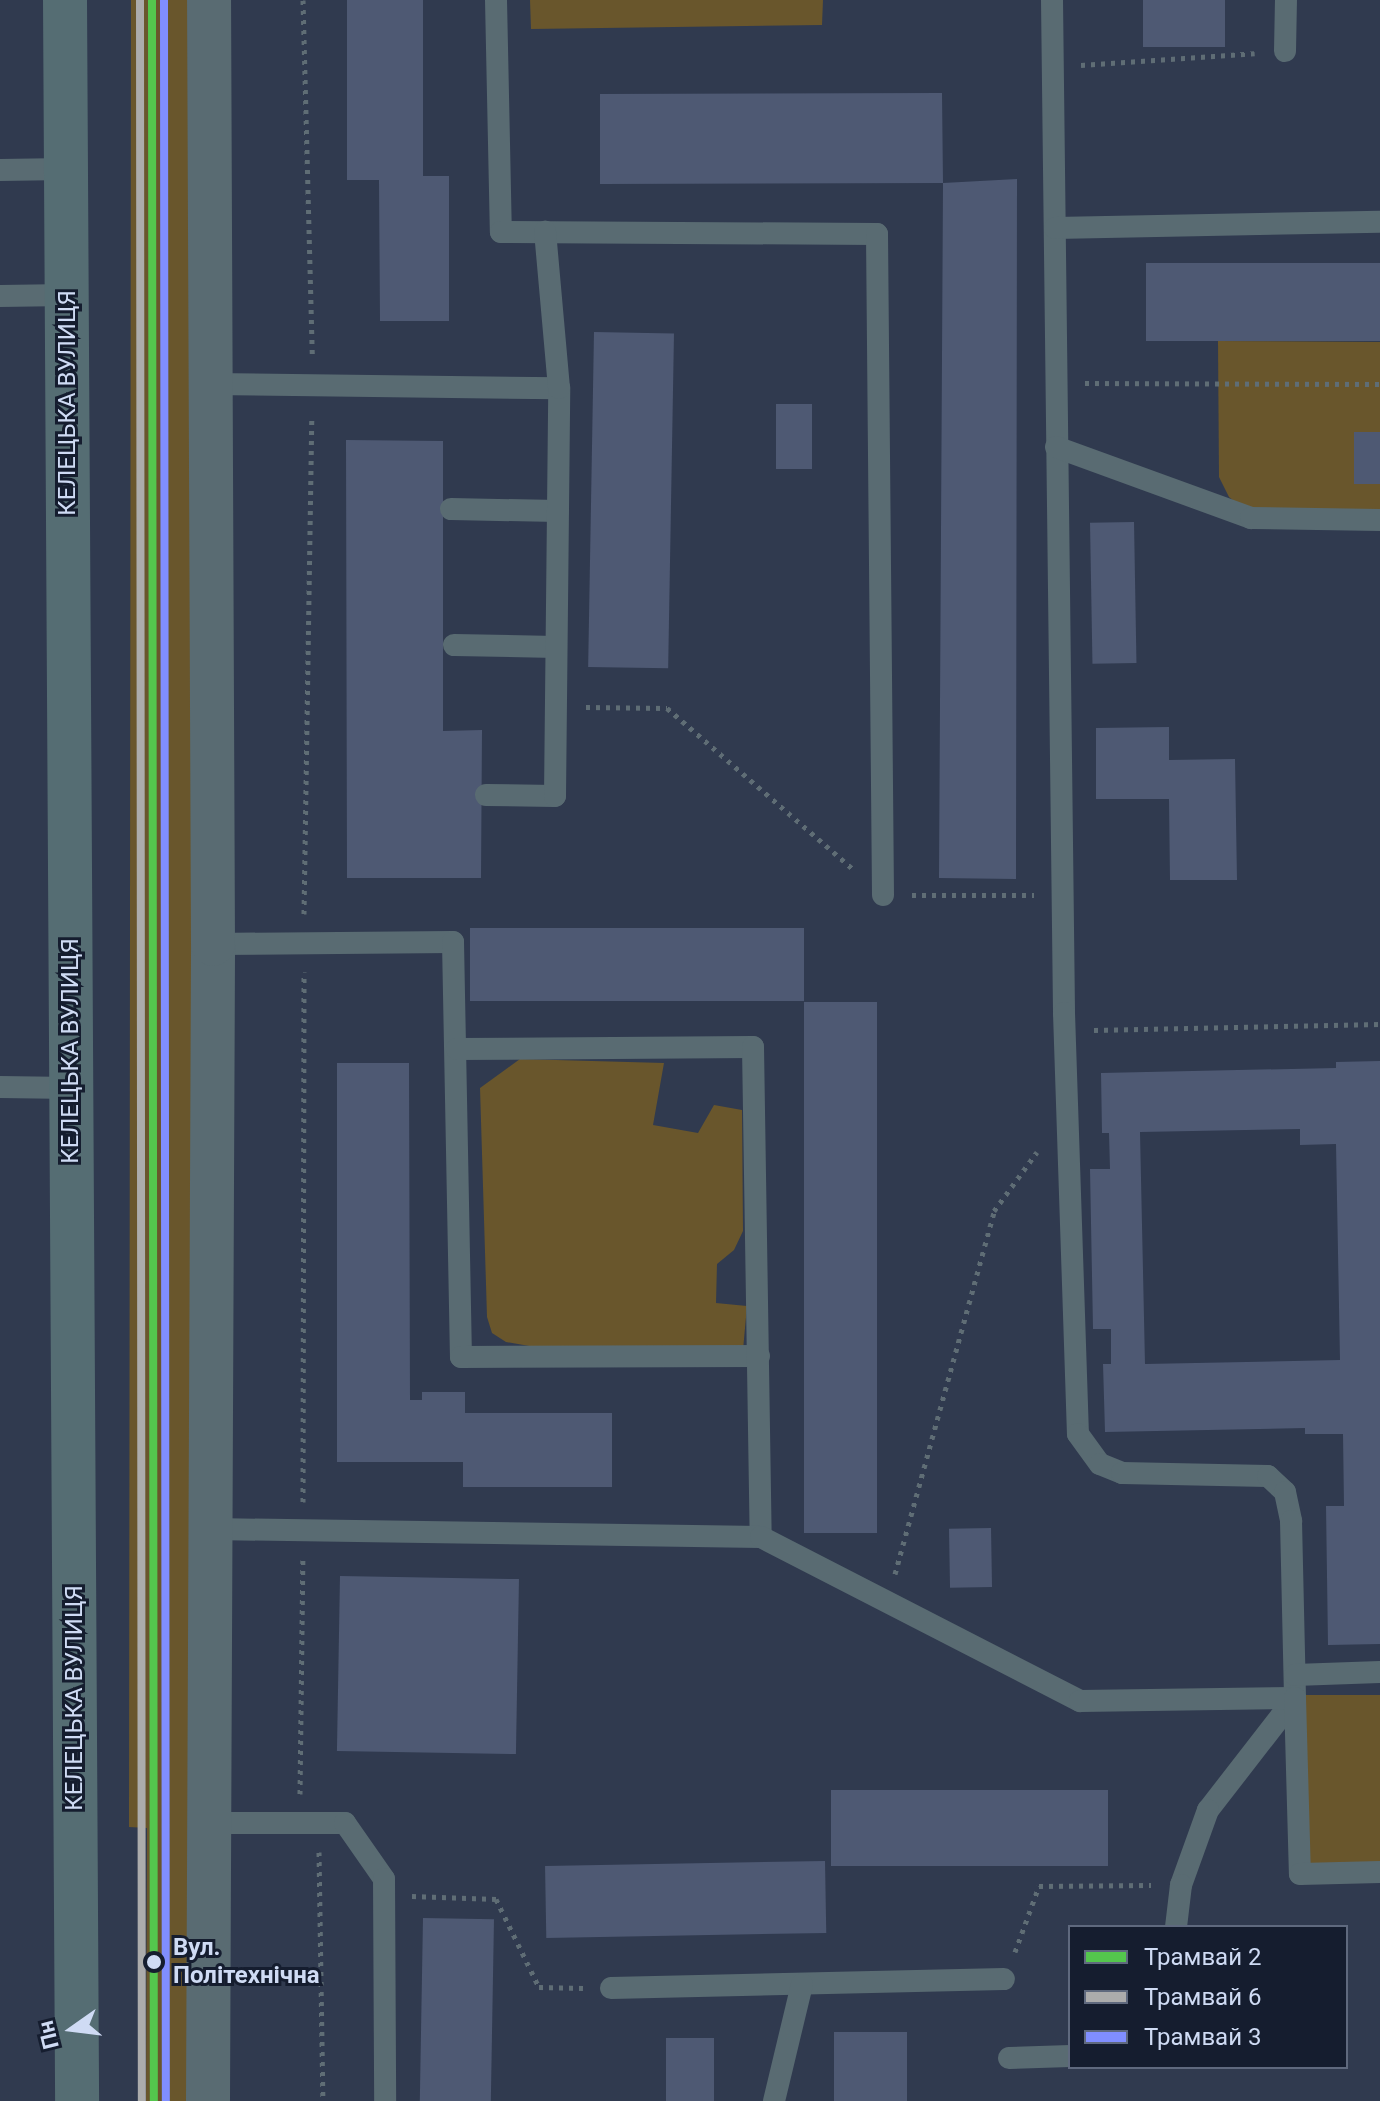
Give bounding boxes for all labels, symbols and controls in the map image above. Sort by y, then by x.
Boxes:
street label: КЕЛЕЦЬКА ВУЛИЦЯ [54,290,82,516]
street label: КЕЛЕЦЬКА ВУЛИЦЯ [57,938,85,1164]
street label: КЕЛЕЦЬКА ВУЛИЦЯ [61,1585,89,1811]
legend [1068,1925,1348,2069]
place label: Вул. Політехнічна [173,1934,320,1990]
text: Трамвай 2 [1144,1943,1261,1971]
marker: Вул. Політехнічна [142,1950,166,1974]
text: Трамвай 6 [1144,1983,1261,2011]
north arrow [32,1989,112,2069]
text: Пн [33,2018,64,2052]
text: Трамвай 3 [1144,2023,1261,2051]

